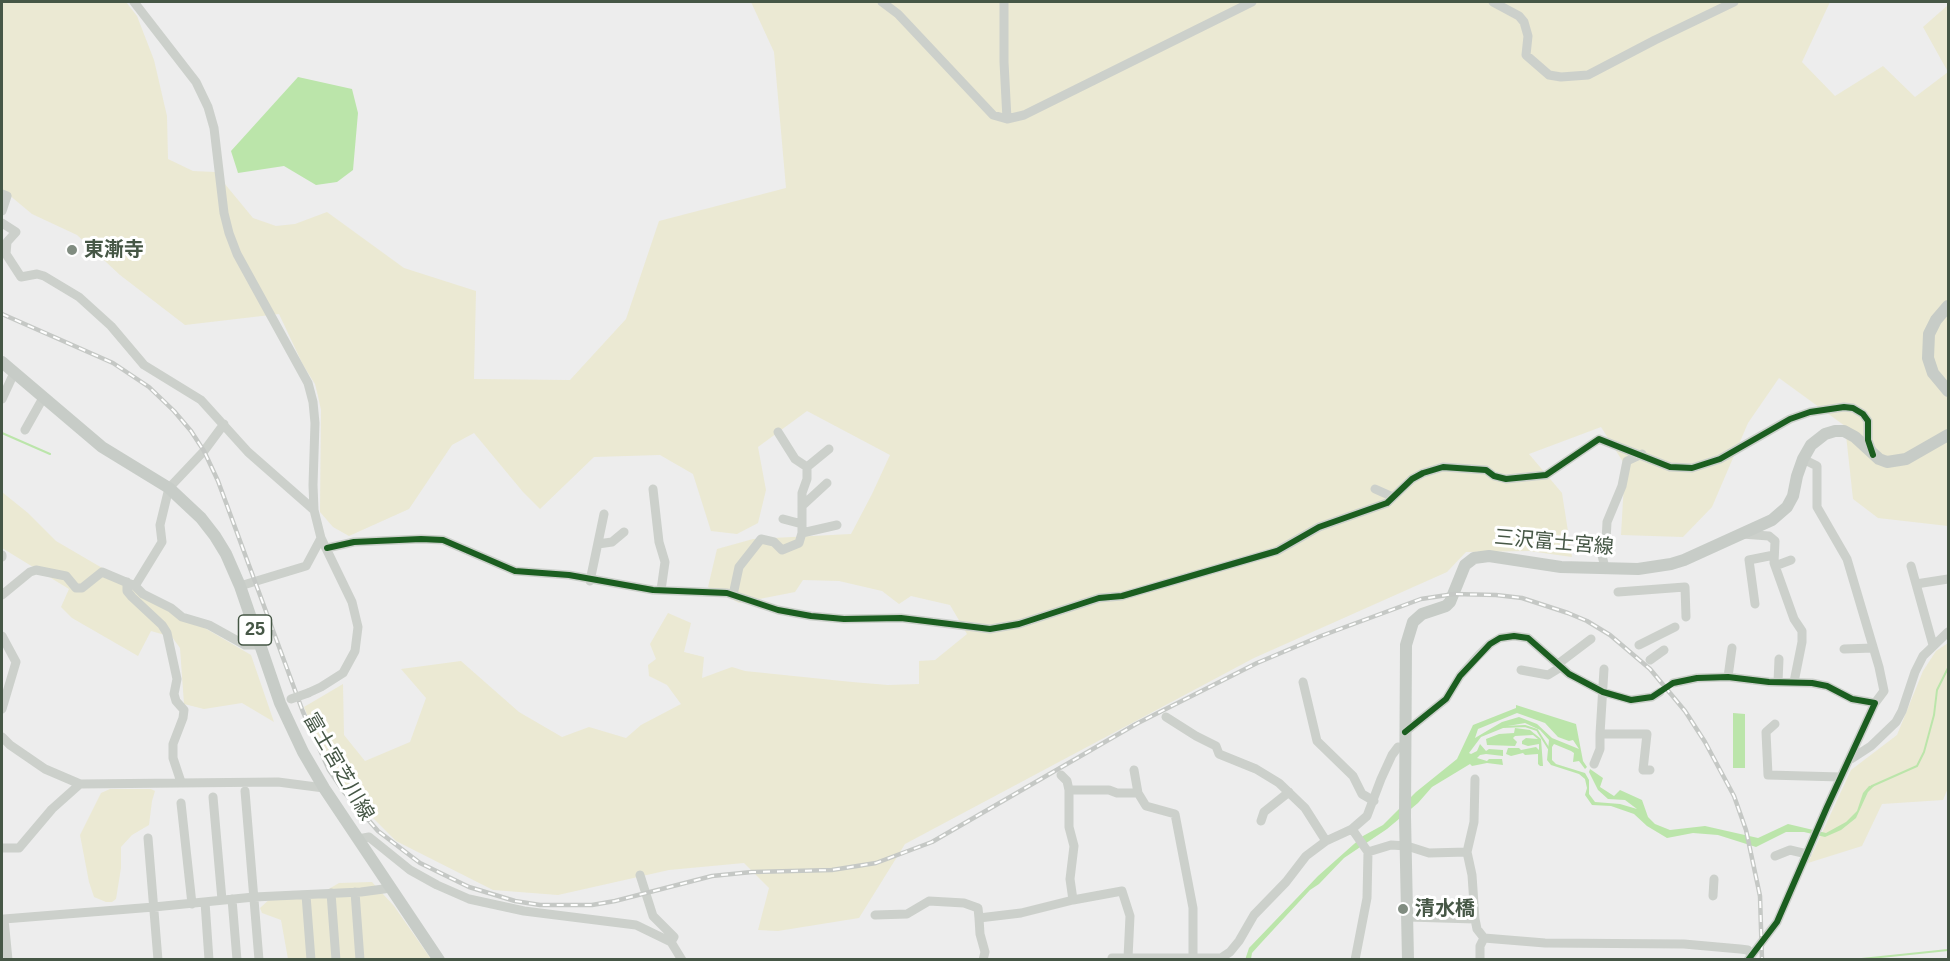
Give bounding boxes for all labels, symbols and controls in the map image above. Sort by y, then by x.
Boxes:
place label: 東漸寺 [84,238,144,262]
marker: 東漸寺 [65,243,79,257]
street label: 三沢富士宮線 [1493,526,1615,560]
road number: 25 [238,615,272,645]
street label: 富士宮芝川線 [298,709,378,825]
place label: 清水橋 [1415,897,1475,921]
marker: 清水橋 [1396,902,1410,916]

